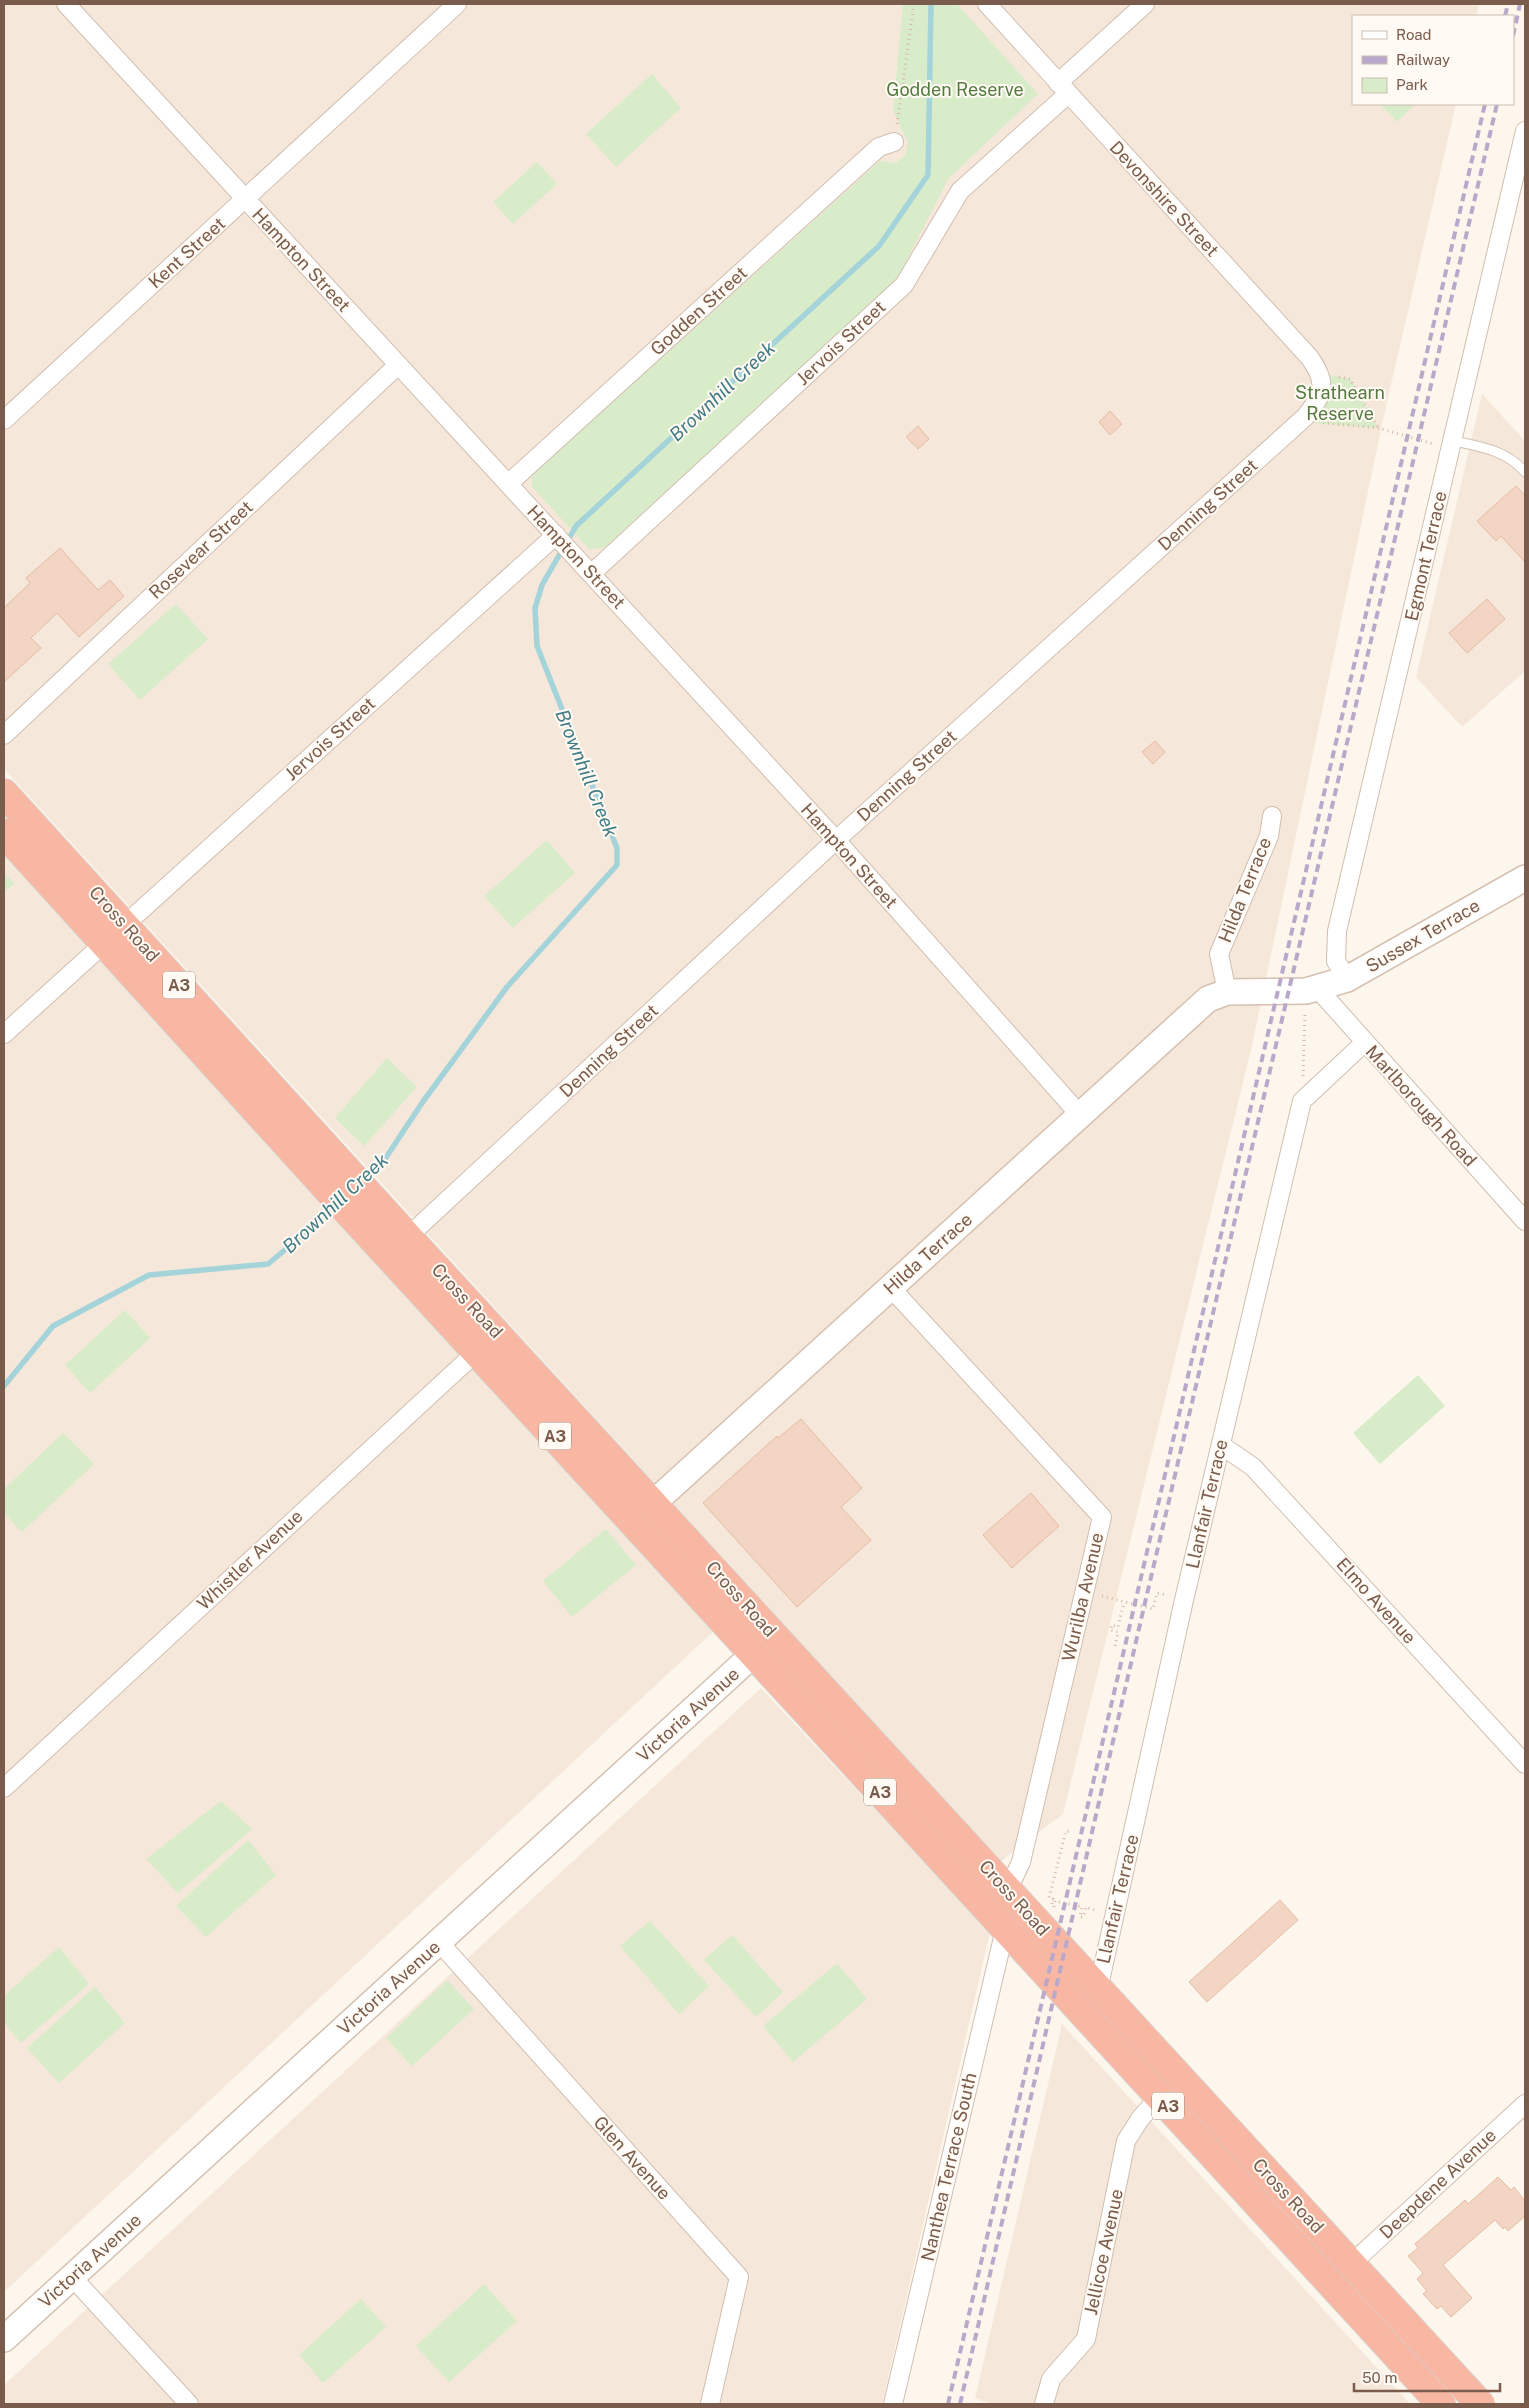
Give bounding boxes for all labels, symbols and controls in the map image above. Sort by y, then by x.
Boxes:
legend [1352,15,1514,105]
text: Road [1396,26,1432,43]
text: Railway [1396,51,1450,68]
text: Park [1396,76,1428,93]
park label: Godden Reserve [886,79,1024,100]
street label: Devonshire Street [1106,137,1223,261]
street label: Hampton Street [248,204,355,316]
street label: Kent Street [144,213,229,293]
street label: Godden Street [646,262,751,359]
street label: Jervois Street [792,296,890,389]
water label: Brownhill Creek [665,336,780,445]
park label: Strathearn Reserve [1295,382,1385,424]
street label: Denning Street [1154,454,1262,555]
street label: Egmont Terrace [1400,489,1451,623]
street label: Rosevear Street [144,496,257,603]
street label: Hampton Street [523,501,630,613]
street label: Jervois Street [280,693,379,785]
water label: Brownhill Creek [551,706,623,841]
street label: Denning Street [853,725,961,826]
street label: Hampton Street [797,799,902,912]
street label: Hilda Terrace [1214,834,1275,946]
street label: Cross Road [85,882,164,966]
street label: Sussex Terrace [1362,894,1483,977]
road number: A3 [163,972,195,998]
street label: Denning Street [555,1000,662,1101]
street label: Marlborough Road [1362,1041,1481,1170]
water label: Brownhill Creek [278,1148,393,1257]
street label: Hilda Terrace [879,1208,976,1299]
street label: Cross Road [427,1259,507,1342]
road number: A3 [539,1422,571,1450]
street label: Llanfair Terrace [1181,1437,1232,1571]
street label: Whistler Avenue [193,1505,307,1614]
street label: Wurilba Avenue [1057,1530,1108,1663]
street label: Elmo Avenue [1332,1553,1420,1648]
street label: Cross Road [702,1557,781,1641]
street label: Victoria Avenue [632,1663,743,1766]
road number: A3 [864,1778,896,1805]
street label: Llanfair Terrace [1092,1832,1143,1966]
street label: Cross Road [975,1856,1054,1940]
street label: Victoria Avenue [333,1936,444,2039]
street label: Nanthea Terrace South [917,2071,980,2263]
road number: A3 [1152,2092,1184,2120]
street label: Glen Avenue [589,2112,675,2204]
street label: Deepdene Avenue [1375,2124,1500,2243]
street label: Cross Road [1248,2154,1328,2237]
street label: Jellicoe Avenue [1080,2187,1127,2317]
street label: Victoria Avenue [34,2209,145,2312]
scale bar [1354,2360,1500,2392]
text: 50 m [1362,2369,1397,2386]

